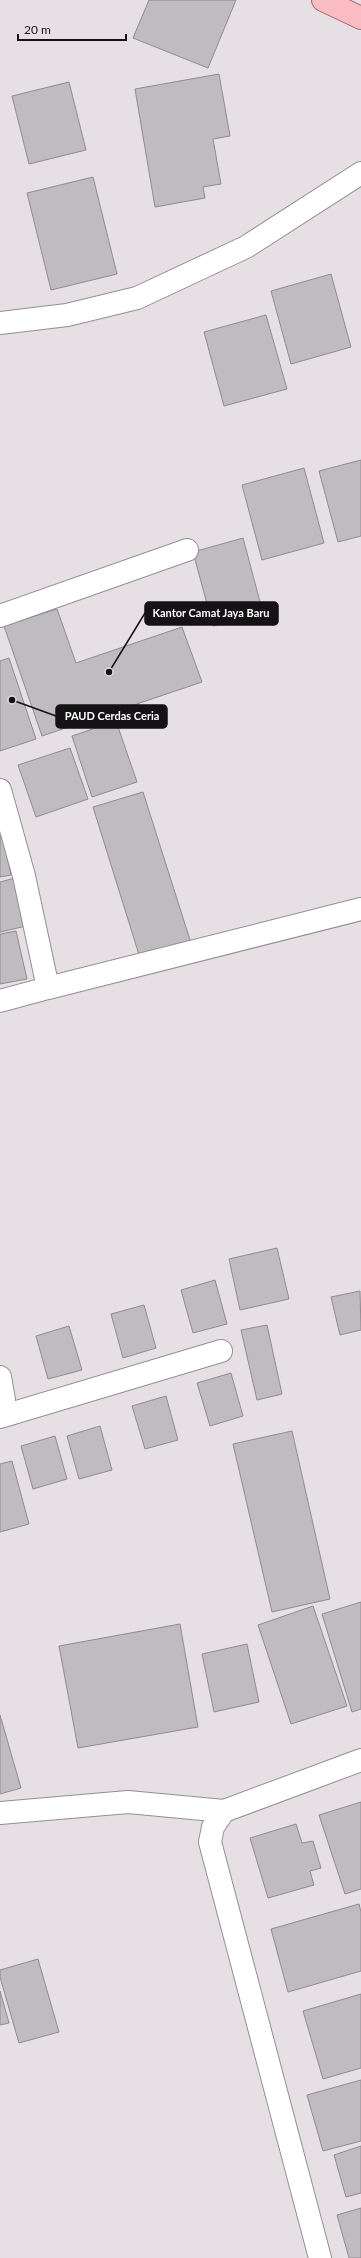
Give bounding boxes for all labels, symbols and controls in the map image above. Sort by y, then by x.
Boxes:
scale bar [18,16,126,42]
text: 20 m [24,22,51,37]
callout: Kantor Camat Jaya Baru [145,602,278,625]
text: Kantor Camat Jaya Baru [152,606,270,619]
callout: PAUD Cerdas Ceria [56,705,167,728]
text: PAUD Cerdas Ceria [65,709,159,722]

